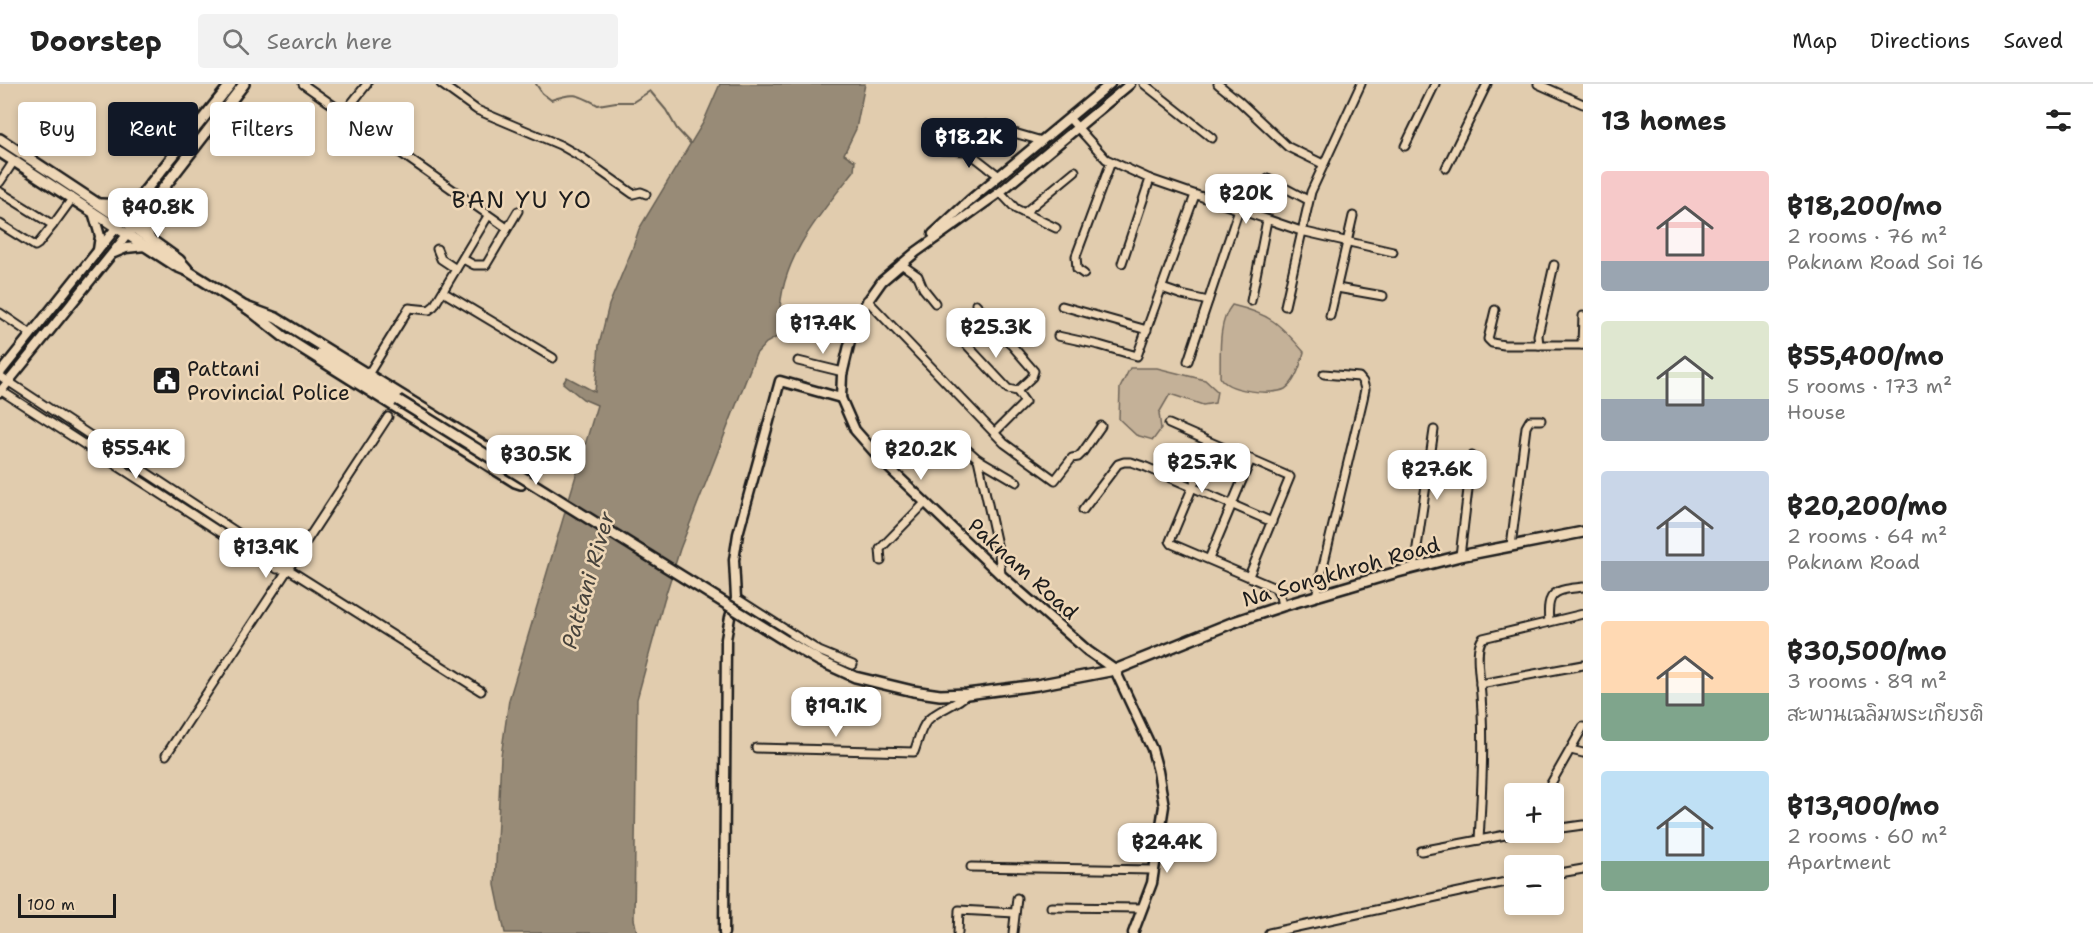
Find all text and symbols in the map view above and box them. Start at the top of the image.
search box [198,14,618,68]
text: Doorstep [30,22,162,60]
icon: search [219,25,252,58]
text: Search here [267,27,393,56]
text: Map [1792,27,1837,55]
text: Directions [1870,27,1970,55]
text: Saved [2003,27,2063,55]
chip: Buy [18,102,96,156]
chip: Rent [108,102,198,156]
chip: Filters [210,102,315,156]
chip: New [327,102,414,156]
text: 13 homes [1601,103,1727,138]
icon: filters [2042,104,2075,137]
pin: ฿18.2K [920,118,1018,169]
text: ฿18.2K [935,124,1003,150]
pin: ฿20K [1210,174,1282,225]
text: ฿20K [1219,180,1273,206]
district label: BAN YU YO [452,184,592,216]
pin: ฿40.8K [109,188,207,239]
text: ฿18,200/mo [1787,188,1943,223]
text: ฿40.8K [122,194,194,220]
icon: home [1649,195,1721,267]
text: 2 rooms · 76 m² [1787,223,1947,249]
text: Paknam Road Soi 16 [1787,249,1984,275]
pin: ฿17.4K [774,304,872,355]
pin: ฿25.3K [947,308,1045,359]
text: ฿17.4K [790,310,856,336]
text: ฿25.3K [960,314,1032,340]
text: ฿55,400/mo [1787,338,1944,373]
icon: home [1649,345,1721,417]
place label: Pattani Provincial Police [187,355,350,407]
public building icon: Pattani Provincial Police [150,365,182,397]
text: 5 rooms · 173 m² [1787,373,1952,399]
text: House [1787,399,1846,425]
pin: ฿55.4K [87,429,185,480]
pin: ฿20.2K [872,430,970,481]
text: ฿55.4K [102,435,170,461]
pin: ฿30.5K [487,435,585,486]
text: ฿20.2K [885,436,957,462]
text: ฿30.5K [500,441,572,467]
pin: ฿25.7K [1153,443,1251,494]
text: ฿25.7K [1167,449,1237,475]
pin: ฿27.6K [1388,450,1486,501]
text: ฿27.6K [1402,456,1472,482]
text: ฿20,200/mo [1787,488,1948,523]
icon: home [1649,495,1721,567]
water label: Pattani River [555,508,622,652]
street label: Paknam Road [962,512,1084,626]
text: 2 rooms · 64 m² [1787,523,1947,549]
pin: ฿13.9K [217,528,315,579]
street label: Na Songkhroh Road [1239,530,1443,614]
text: ฿13.9K [233,534,299,560]
text: Paknam Road [1787,549,1920,575]
text: ฿30,500/mo [1787,633,1947,668]
icon: home [1649,645,1721,717]
text: 3 rooms · 89 m² [1787,668,1947,694]
pin: ฿19.1K [787,687,885,738]
text: ฿19.1K [805,693,867,719]
text: สะพานเฉลิมพระเกียรติ [1787,701,1984,727]
map controls [1504,783,1564,915]
button: + [1504,783,1564,843]
text: ฿13,900/mo [1787,788,1940,823]
icon: home [1649,795,1721,867]
pin: ฿24.4K [1118,823,1216,874]
text: 2 rooms · 60 m² [1787,823,1947,849]
text: ฿24.4K [1132,829,1202,855]
text: Apartment [1787,849,1891,875]
button: − [1504,855,1564,915]
scale bar [18,891,116,918]
text: 100 m [27,894,75,915]

